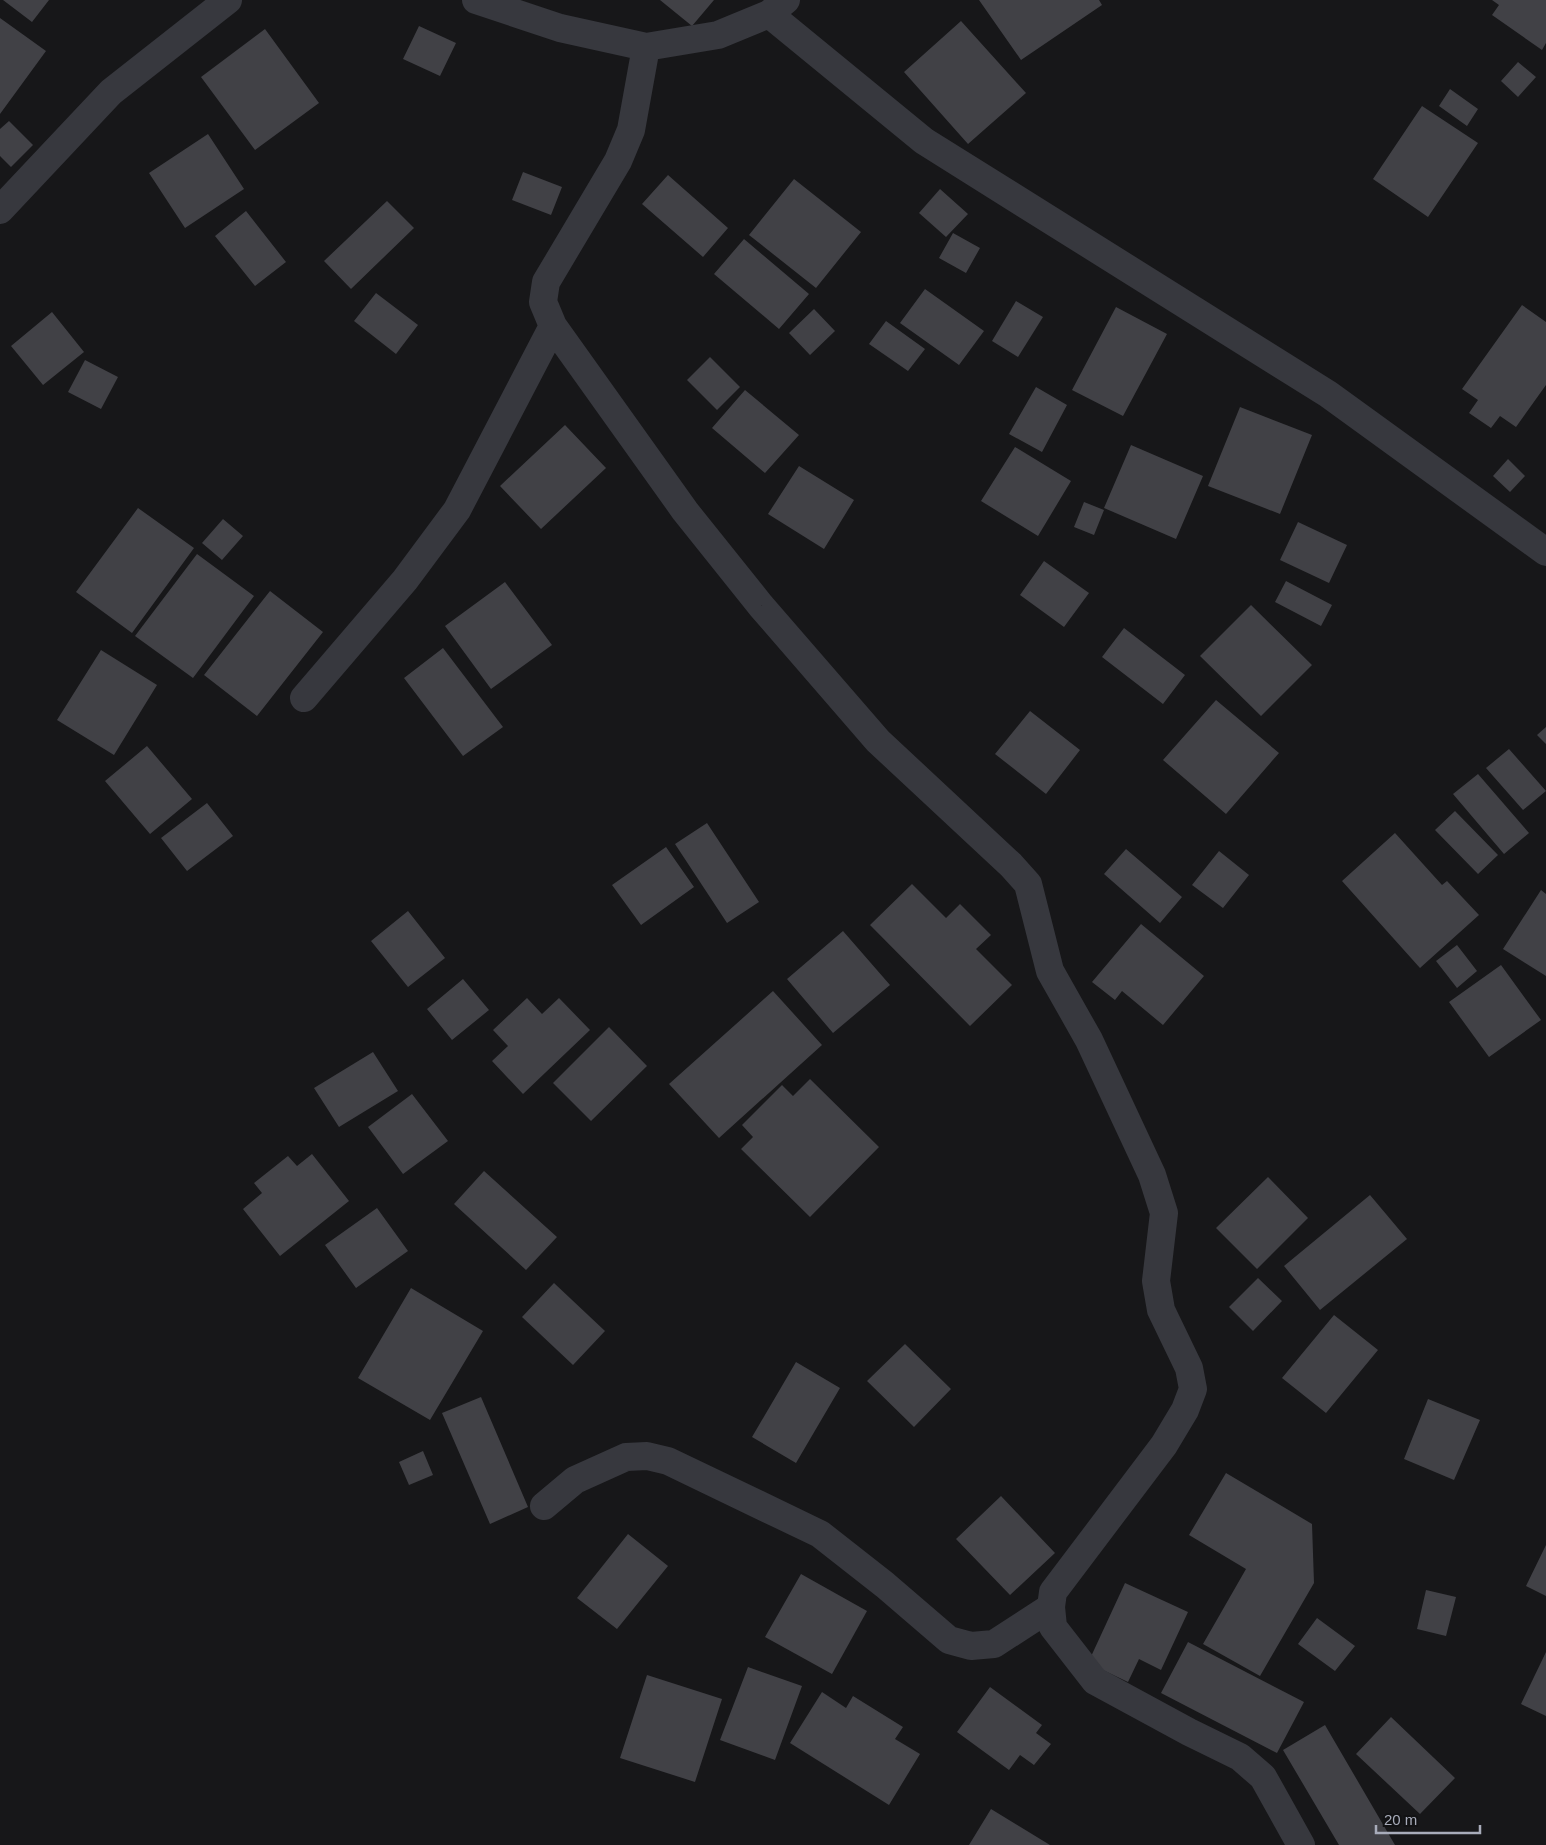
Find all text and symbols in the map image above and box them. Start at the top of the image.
scale bar [1376,1802,1480,1834]
text: 20 m [1384,1811,1417,1828]

